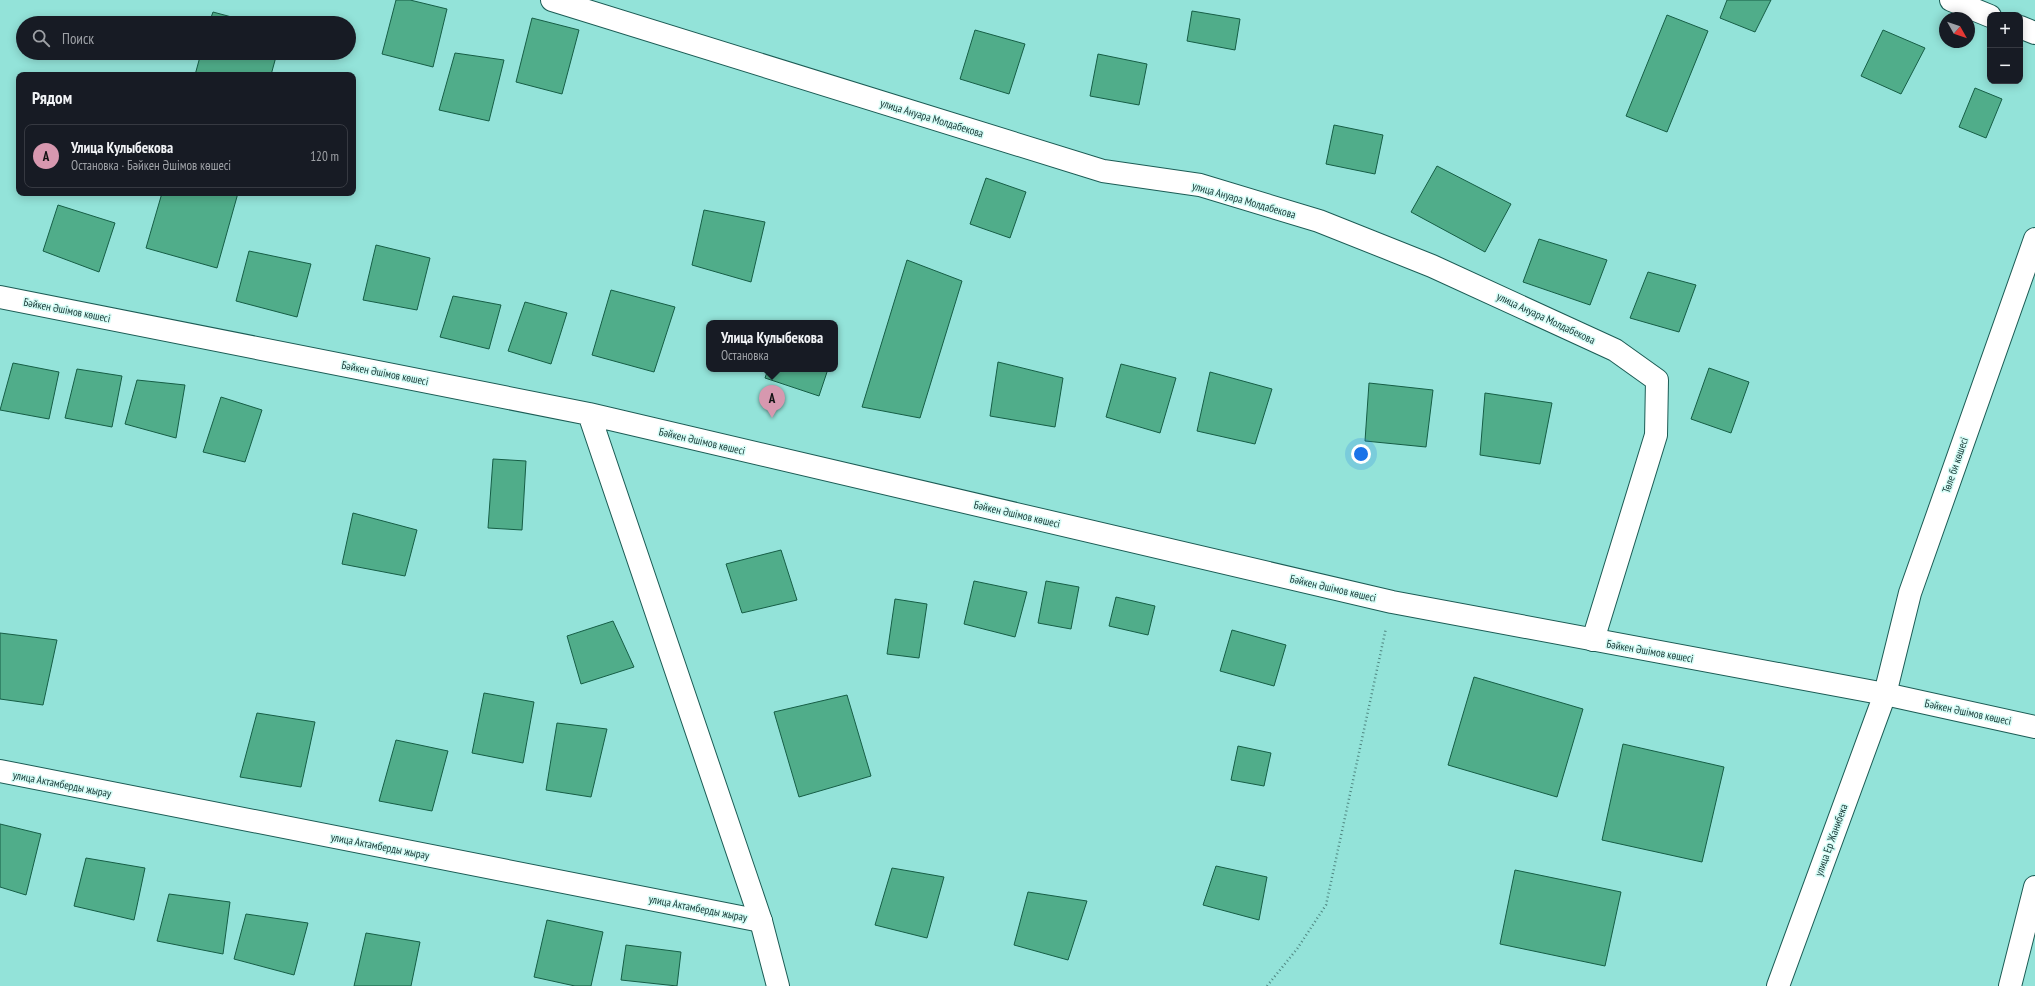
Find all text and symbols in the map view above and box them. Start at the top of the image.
north arrow [1939,12,1975,48]
map controls [1987,12,2023,84]
button: + [1987,12,2023,48]
search box [16,16,356,60]
icon: search [30,27,52,49]
text: Поиск [62,29,94,48]
button: − [1987,48,2023,84]
text: Рядом [32,87,72,109]
street label: улица Ануара Молдабекова [879,96,985,140]
text: Улица Кулыбекова [71,138,173,157]
text: A [43,148,49,165]
text: 120 m [310,148,339,165]
text: Остановка · Бәйкен Әшімов көшесі [71,157,231,174]
street label: улица Ануара Молдабекова [1191,179,1297,221]
street label: улица Ануара Молдабекова [1494,289,1598,347]
street label: Бәйкен Әшімов көшесі [22,295,112,325]
popup [706,320,838,372]
text: Улица Кулыбекова [721,328,823,347]
text: Остановка [721,347,769,364]
street label: Бәйкен Әшімов көшесі [340,358,430,388]
pin: A [759,385,785,418]
street label: Бәйкен Әшімов көшесі [658,424,746,458]
street label: Төле би көшесі [1939,435,1971,495]
your location [1351,444,1371,464]
street label: Бәйкен Әшімов көшесі [973,497,1061,531]
street label: Бәйкен Әшімов көшесі [1289,571,1377,605]
street label: Бәйкен Әшімов көшесі [1605,636,1695,666]
street label: Бәйкен Әшімов көшесі [1923,696,2013,728]
street label: улица Актамберды жырау [12,768,113,801]
street label: улица Ер Жанибека [1811,802,1851,878]
street label: улица Актамберды жырау [330,830,431,863]
street label: улица Актамберды жырау [648,892,749,925]

